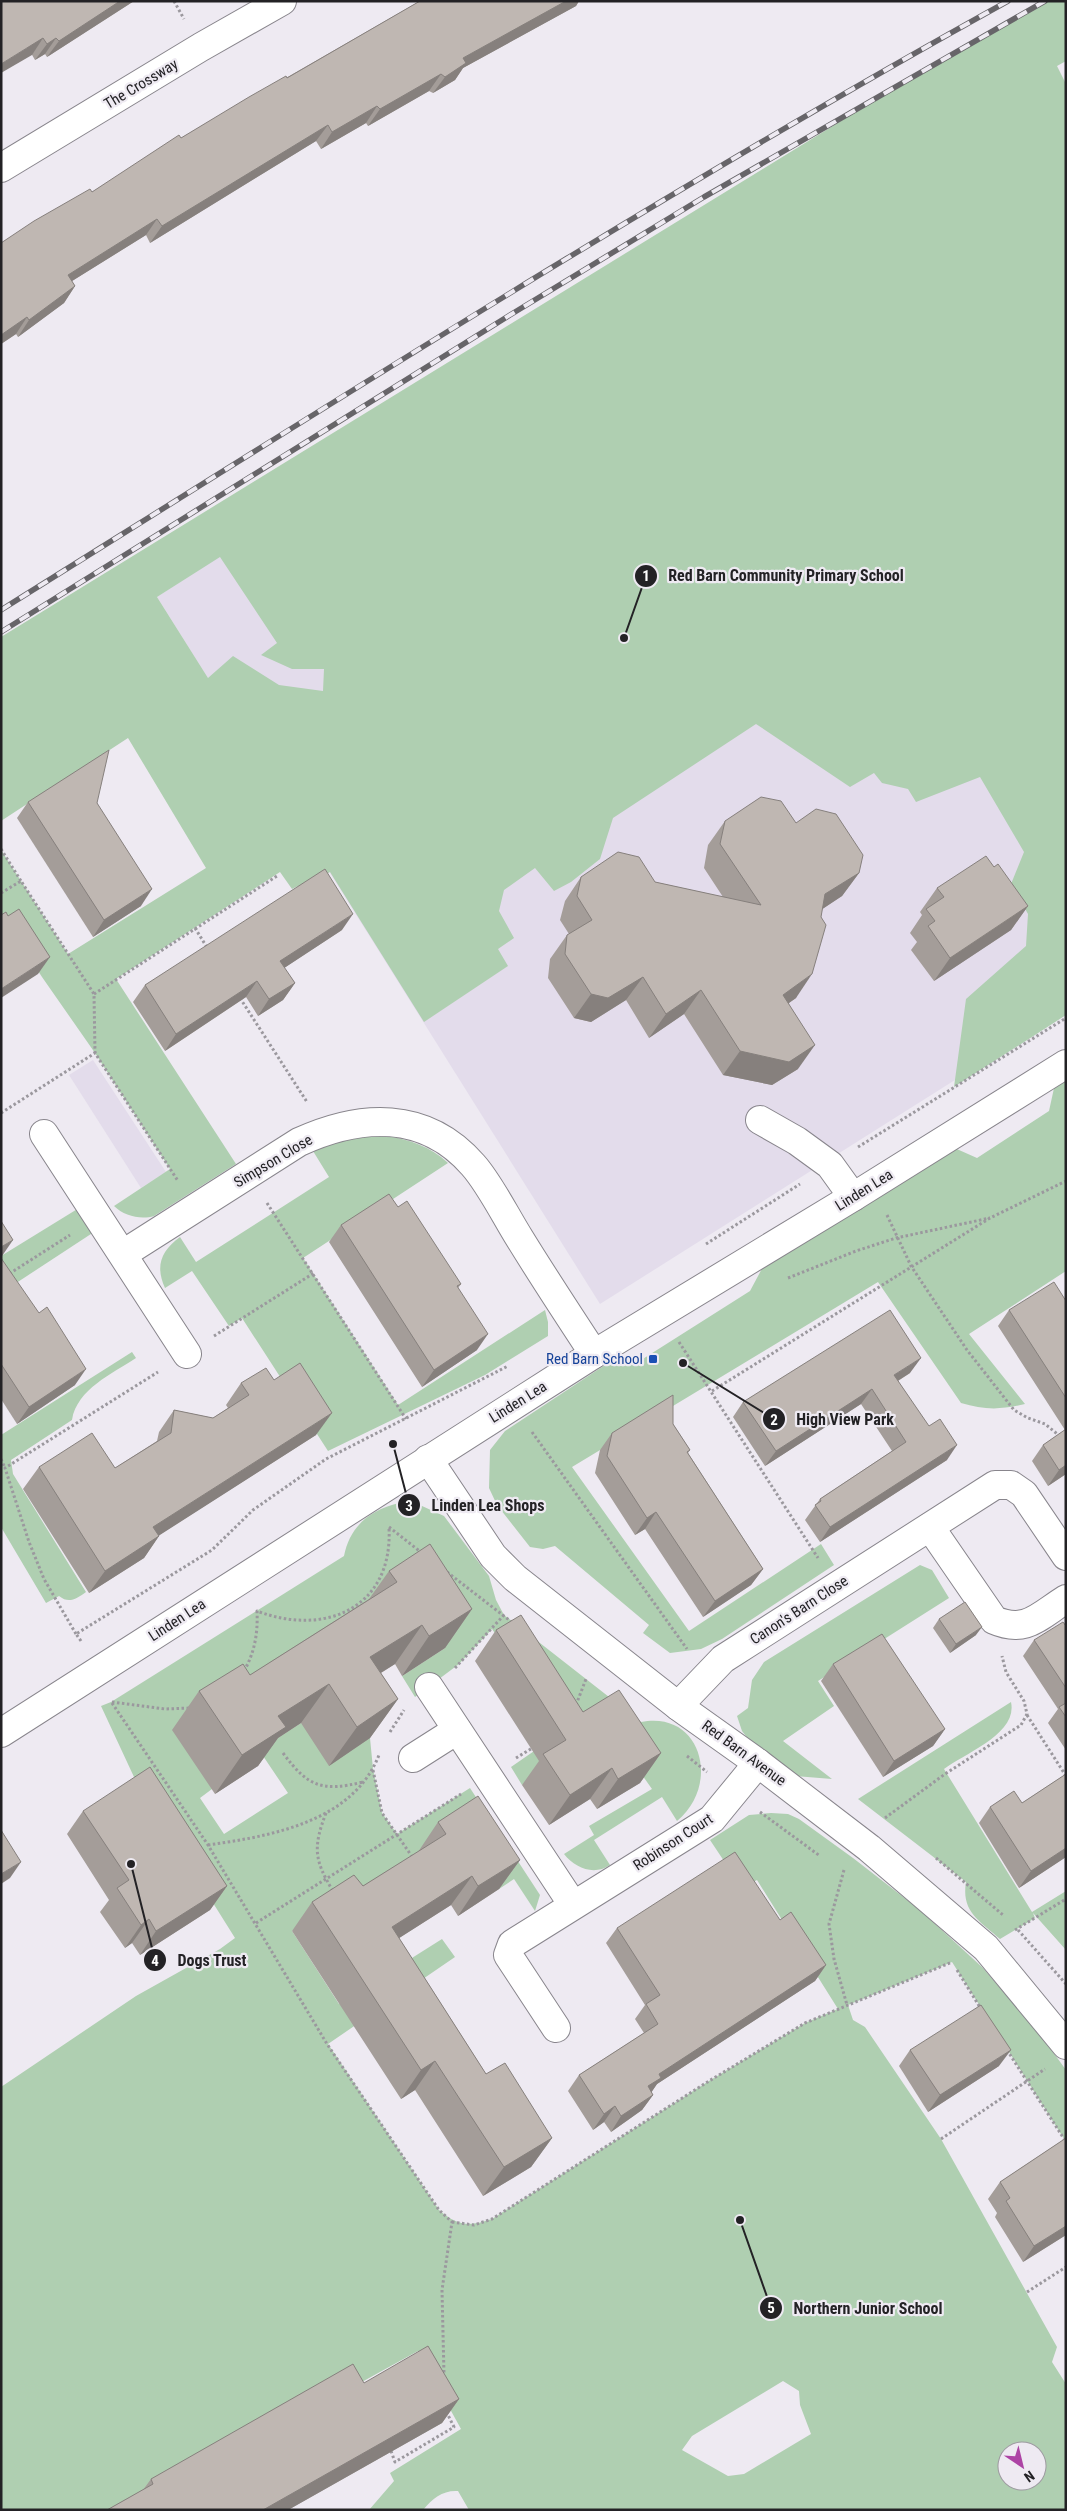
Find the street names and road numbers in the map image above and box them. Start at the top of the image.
street label: The Crossway [101,55,181,113]
street label: Simpson Close [231,1131,315,1191]
street label: Linden Lea [832,1165,896,1215]
street label: Linden Lea [486,1377,550,1427]
street label: Canon's Barn Close [747,1572,851,1648]
street label: Linden Lea [145,1595,209,1645]
street label: Red Barn Avenue [698,1716,790,1790]
street label: Robinson Court [630,1810,716,1874]

